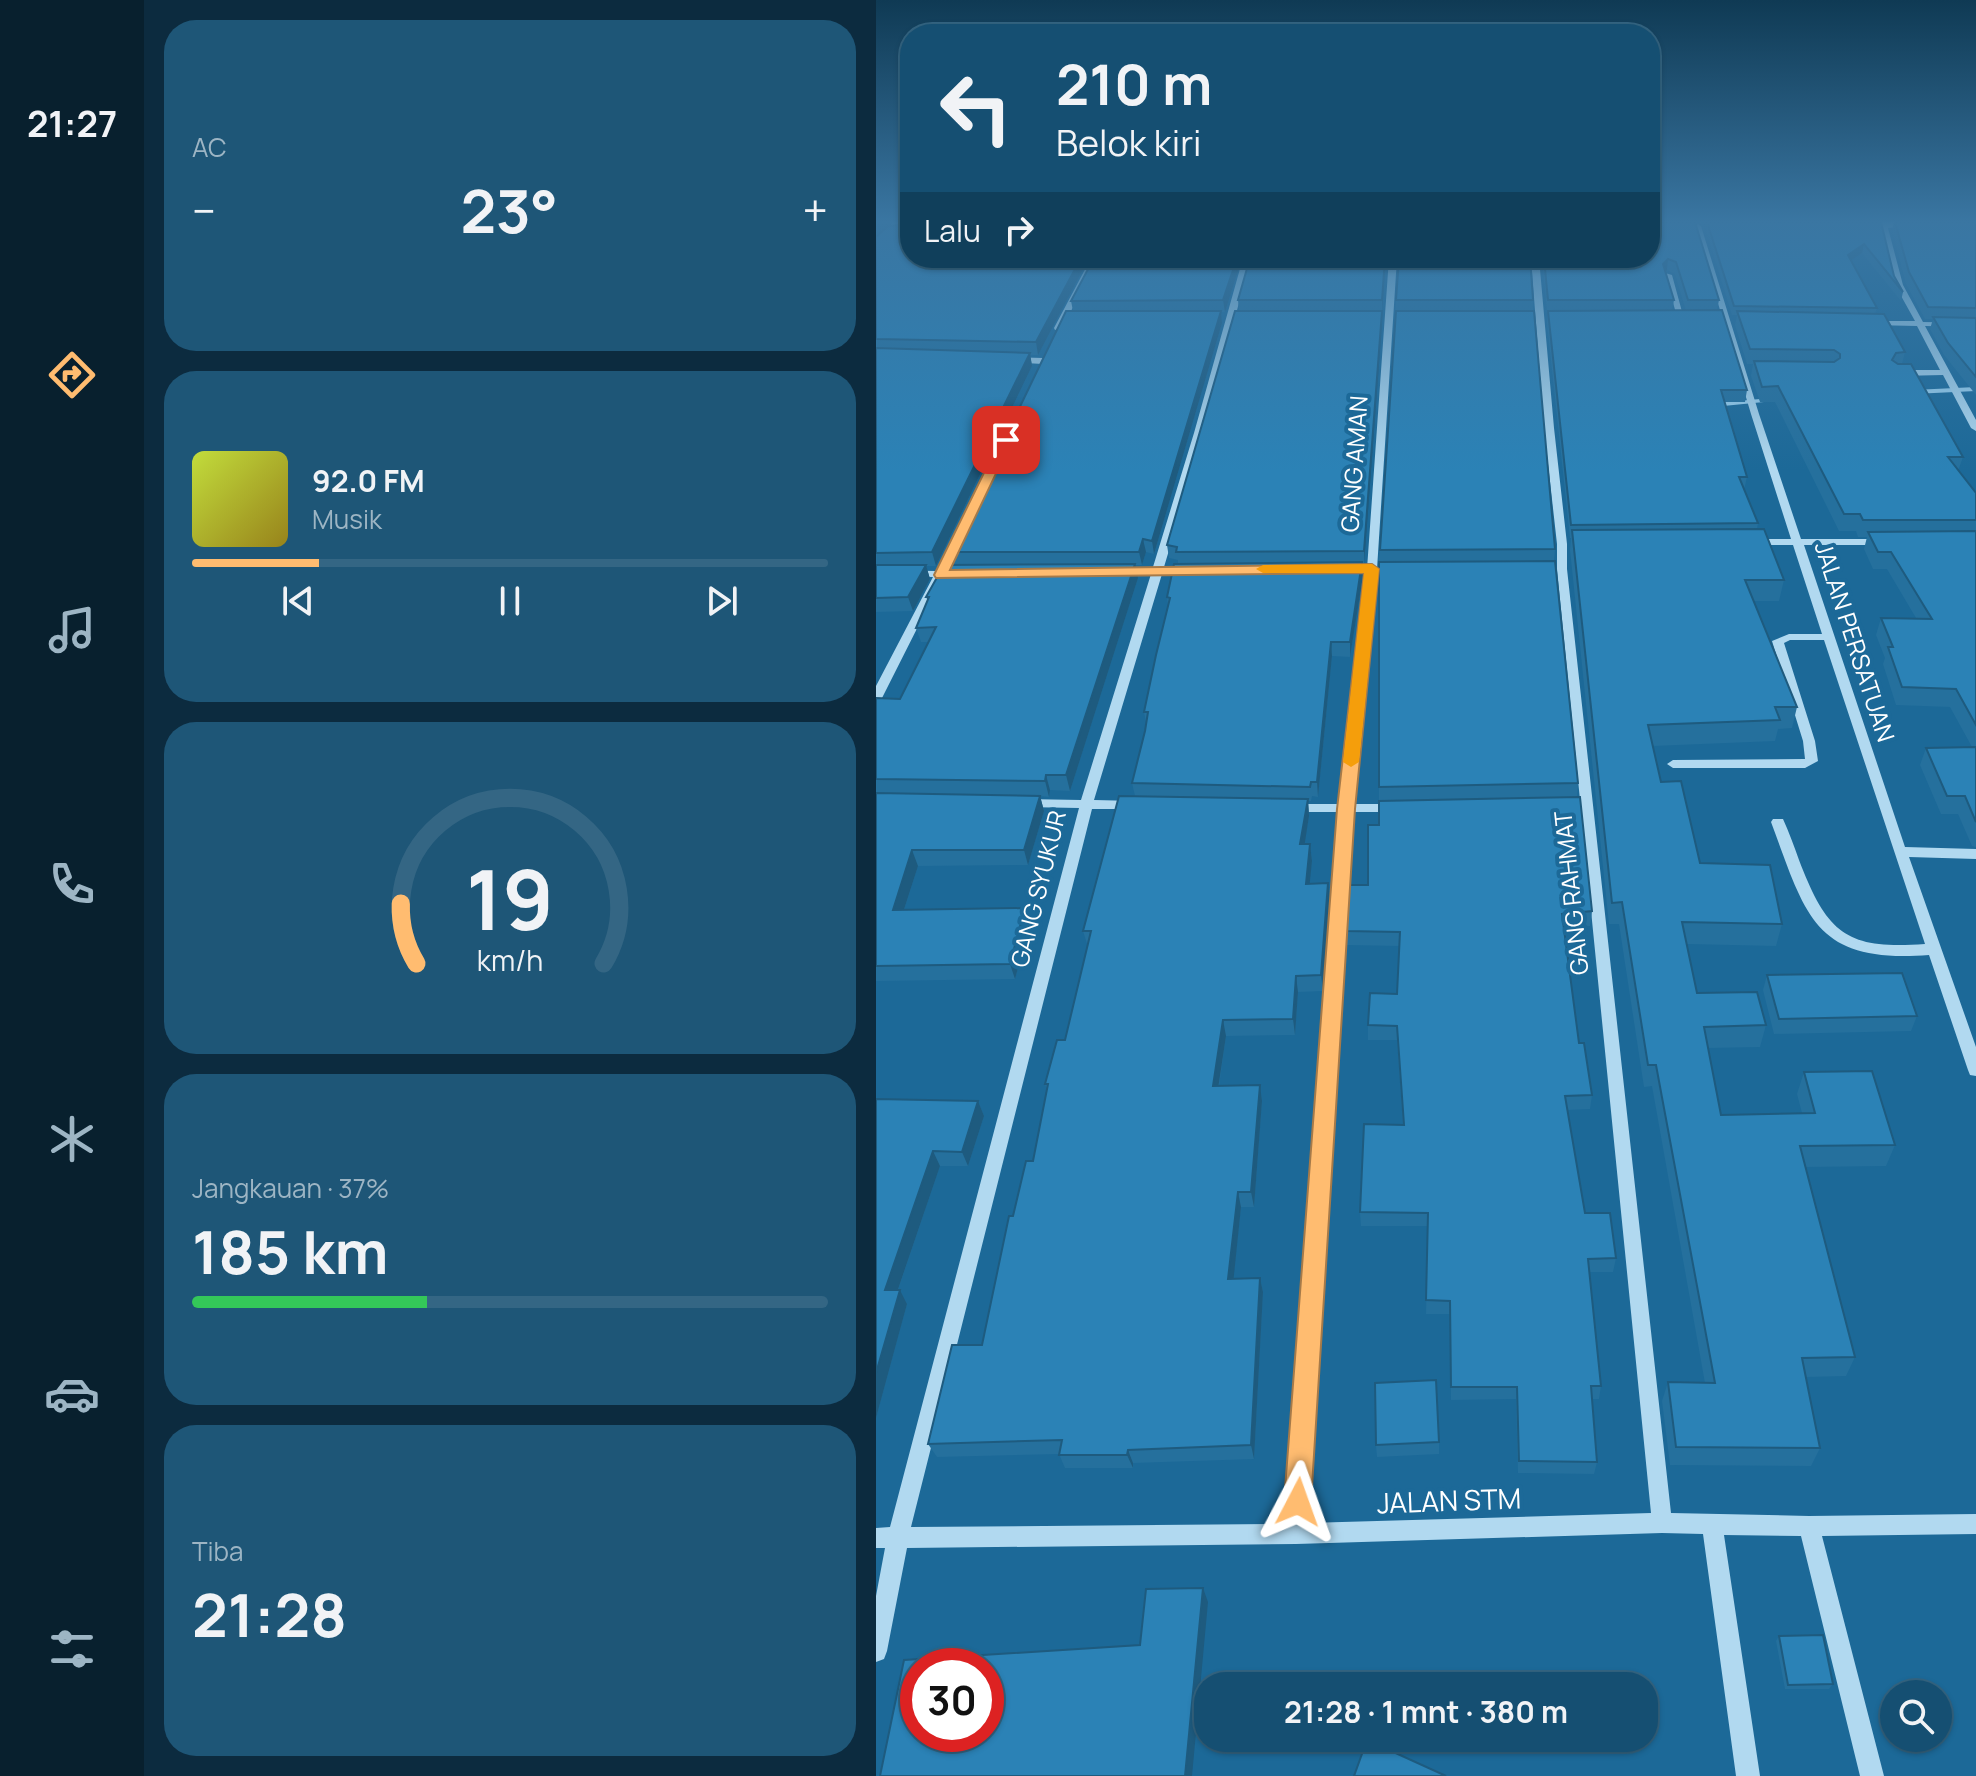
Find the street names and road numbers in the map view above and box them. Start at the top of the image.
street label: GANG AMAN [1332,395,1375,533]
street label: JALAN PERSATUAN [1808,537,1903,746]
street label: GANG SYUKUR [1002,807,1073,970]
street label: GANG RAHMAT [1545,809,1596,977]
street label: JALAN STM [1376,1478,1522,1522]

